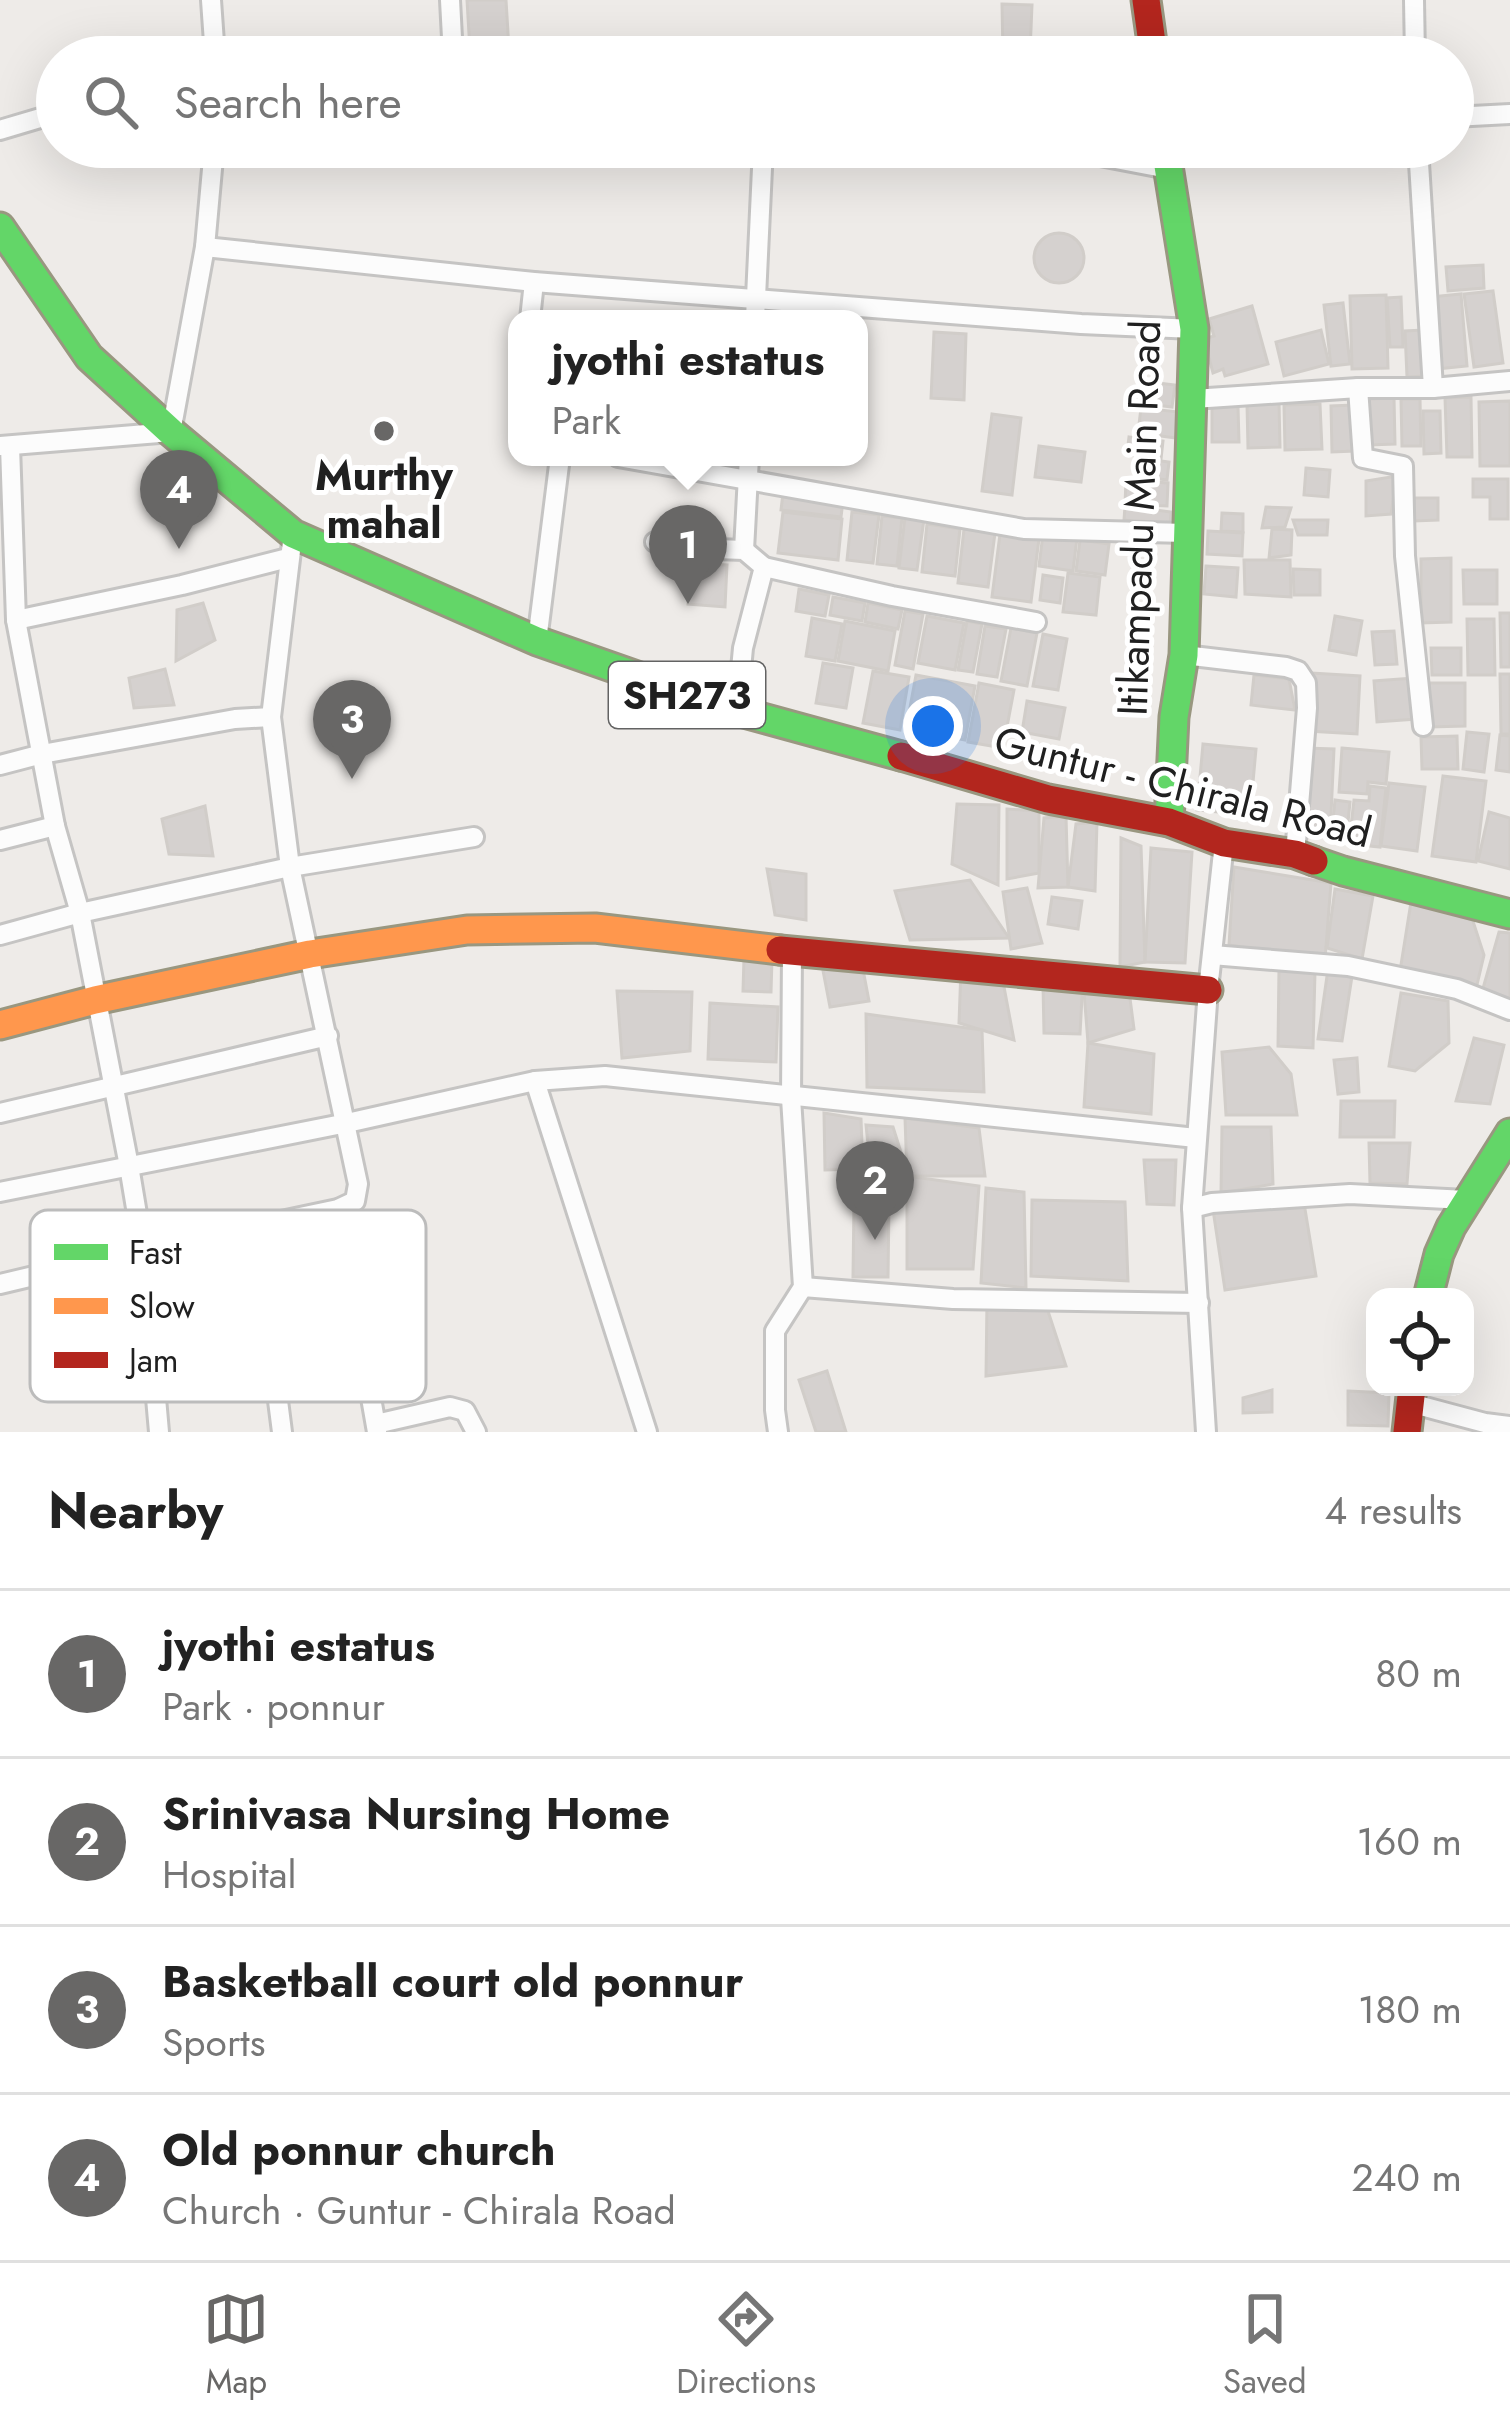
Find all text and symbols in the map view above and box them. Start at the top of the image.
search box [36,36,1474,168]
icon: search [78,69,144,135]
text: Search here [174,70,402,135]
popup [508,310,868,466]
street label: Itikampadu Main Road [1102,319,1176,717]
text: jyothi estatus [552,327,824,392]
text: Park [552,392,621,449]
marker: Murthy mahal [371,418,397,444]
place label: Murthy mahal [315,445,454,554]
pin: 4 [140,450,218,549]
pin: 1 [649,505,727,604]
road number: SH273 [609,662,765,728]
pin: 3 [313,680,391,779]
your location [903,696,963,756]
street label: Guntur - Chirala Road [988,711,1378,863]
pin: 2 [836,1141,914,1240]
legend [30,1210,426,1402]
text: Fast [129,1229,182,1276]
text: Slow [129,1283,195,1330]
map controls [1366,1288,1474,1396]
button: locate [1366,1288,1474,1396]
text: Jam [125,1337,179,1384]
text: Nearby [48,1473,223,1547]
text: 4 results [1324,1482,1462,1539]
text: jyothi estatus [162,1613,435,1678]
text: 1 [77,1645,97,1702]
text: 80 m [1375,1645,1462,1702]
text: Park · ponnur [162,1678,385,1735]
text: Srinivasa Nursing Home [162,1781,670,1846]
text: 2 [74,1813,100,1870]
text: 160 m [1356,1813,1462,1870]
text: Hospital [162,1846,296,1903]
text: Basketball court old ponnur [162,1949,743,2014]
text: 3 [75,1981,99,2038]
text: 180 m [1358,1981,1462,2038]
text: Sports [162,2014,265,2071]
text: Old ponnur church [162,2117,556,2182]
text: 4 [73,2149,101,2206]
text: 240 m [1352,2149,1462,2206]
text: Church · Guntur - Chirala Road [162,2182,676,2239]
tab: Map [203,2286,269,2405]
tab: Directions [676,2286,816,2405]
tab: Saved [1223,2286,1307,2405]

